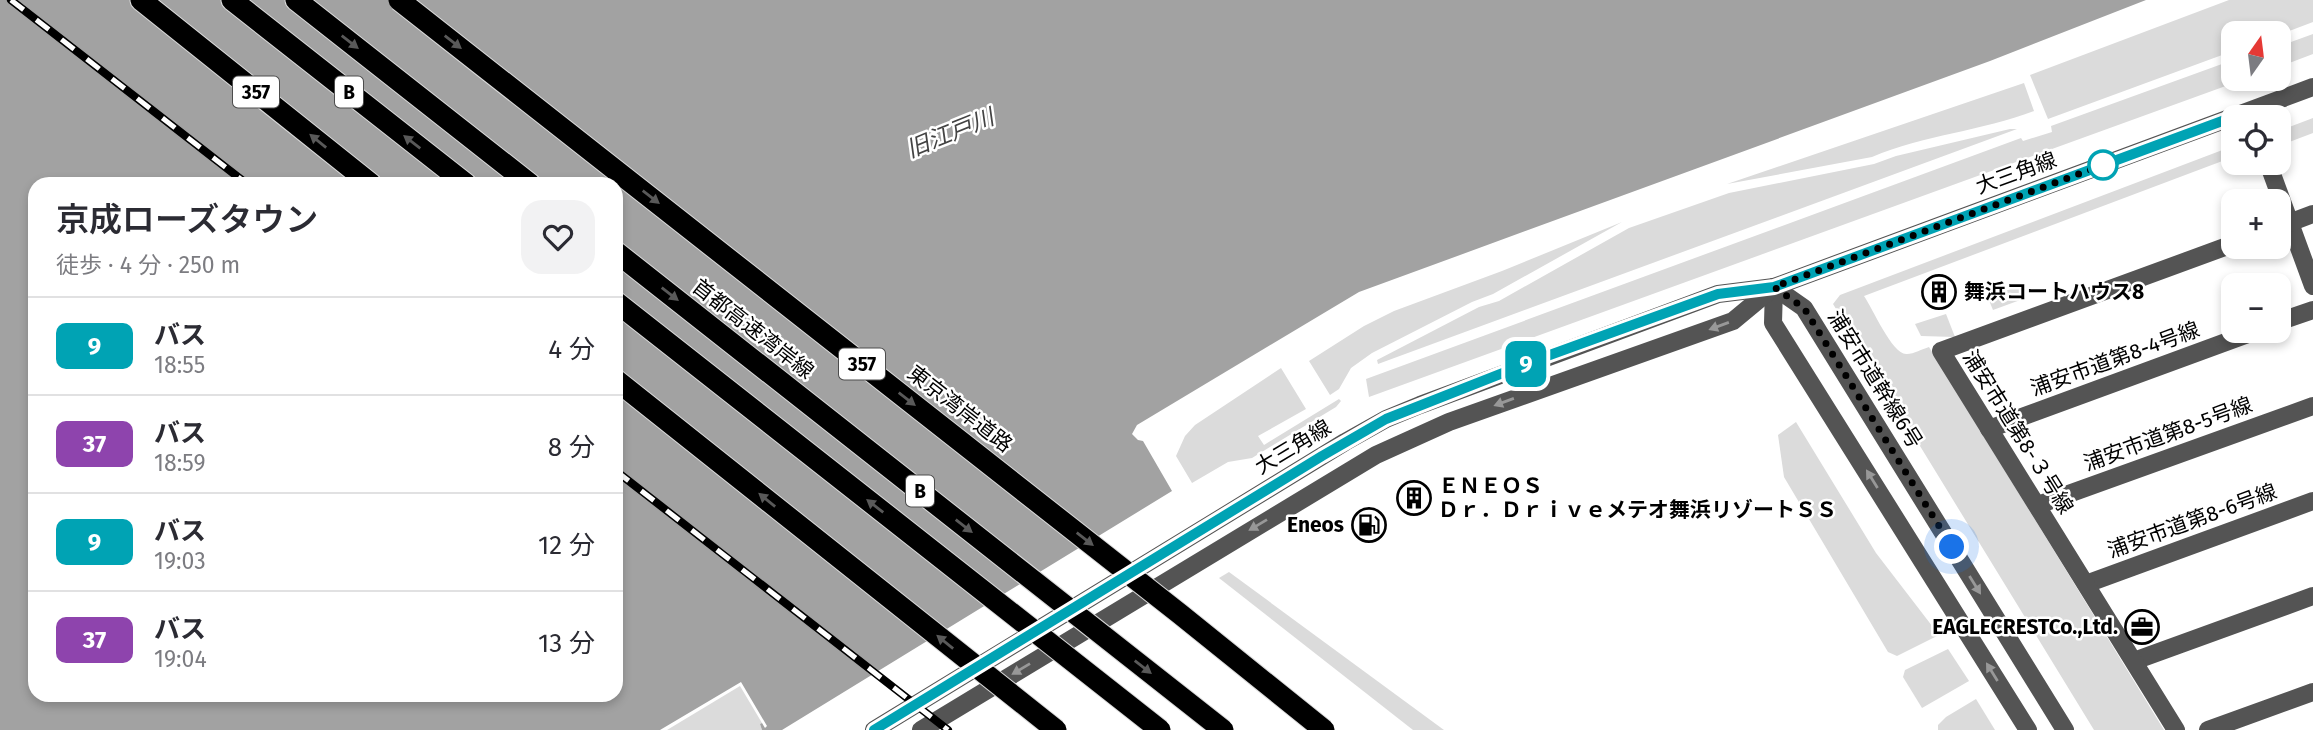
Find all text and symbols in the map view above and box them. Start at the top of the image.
north arrow [2221,21,2291,91]
map controls [2221,21,2291,343]
one-way arrow [443,34,461,49]
one-way arrow [341,35,359,49]
road number: 357 [233,76,279,108]
road number: B [335,76,363,108]
water label: 旧江戸川 [902,102,1001,163]
button: locate [2221,105,2291,175]
one-way arrow [309,134,326,149]
one-way arrow [403,135,421,149]
street label: 大三角線 [1972,146,2060,200]
unlabelled marker [2088,150,2118,180]
button: + [2221,189,2291,259]
one-way arrow [642,190,660,204]
text: 京成ローズタウン [56,200,318,240]
button: heart [521,200,595,274]
text: 徒歩 · 4 分 · 250 m [56,251,240,279]
building icon: 舞浜コートハウス8 [1920,273,1958,311]
button: − [2221,273,2291,343]
street label: 首都高速湾岸線 [687,274,819,384]
place label: 舞浜コートハウス8 [1964,279,2144,305]
one-way arrow [661,286,678,301]
street label: 浦安市道幹線6号 [1822,305,1928,453]
street label: 浦安市道第8-4号線 [2027,316,2203,402]
text: バス [154,320,206,351]
one-way arrow [1708,321,1729,332]
text: 9 [88,332,101,360]
text: 4 分 [548,334,595,365]
line badge: 9 [1503,341,1549,387]
street label: 浦安市道第8-３号線 [1957,345,2079,519]
road number: 357 [839,348,885,380]
text: 9 [1519,350,1533,378]
text: 18:55 [154,351,205,379]
street label: 東京湾岸道路 [902,360,1018,458]
one-way arrow [897,391,915,406]
street label: 浦安市道第8-5号線 [2080,391,2256,477]
one-way arrow [1494,397,1515,408]
street label: 大三角線 [1250,414,1336,480]
text: バス [154,418,206,449]
text: 37 [83,430,106,458]
text: 8 分 [548,432,595,463]
text: 18:59 [154,449,206,477]
one-way arrow [1865,469,1878,489]
place label: ＥＮＥＯＳ Ｄｒ．Ｄｒｉｖｅメテオ舞浜リゾートＳＳ [1438,473,1837,523]
road number: B [906,476,934,506]
street label: 浦安市道第8-6号線 [2104,478,2280,564]
building icon: ＥＮＥＯＳ Ｄｒ．Ｄｒｉｖｅメテオ舞浜リゾートＳＳ [1395,479,1433,517]
one-way arrow [759,493,777,508]
one-way arrow [867,499,884,514]
fuel station icon: Eneos [1350,506,1388,544]
place label: Eneos [1287,512,1344,538]
text: バス [154,516,206,547]
one-way arrow [954,518,972,533]
one-way arrow [1248,519,1267,531]
text: 9 [88,528,101,556]
your location [1934,529,1969,564]
text: 12 分 [538,530,595,561]
one-way arrow [1076,532,1094,547]
text: 19:03 [154,547,206,575]
one-way arrow [1969,575,1982,595]
office icon: EAGLECRESTCo.,Ltd. [2123,608,2161,646]
text: バス [154,614,206,645]
place label: EAGLECRESTCo.,Ltd. [1932,614,2118,640]
text: 37 [83,626,106,654]
text: 13 分 [538,628,595,659]
one-way arrow [936,635,954,650]
text: 19:04 [154,645,207,673]
one-way arrow [1133,659,1151,674]
one-way arrow [1012,662,1031,675]
one-way arrow [1986,662,1999,681]

